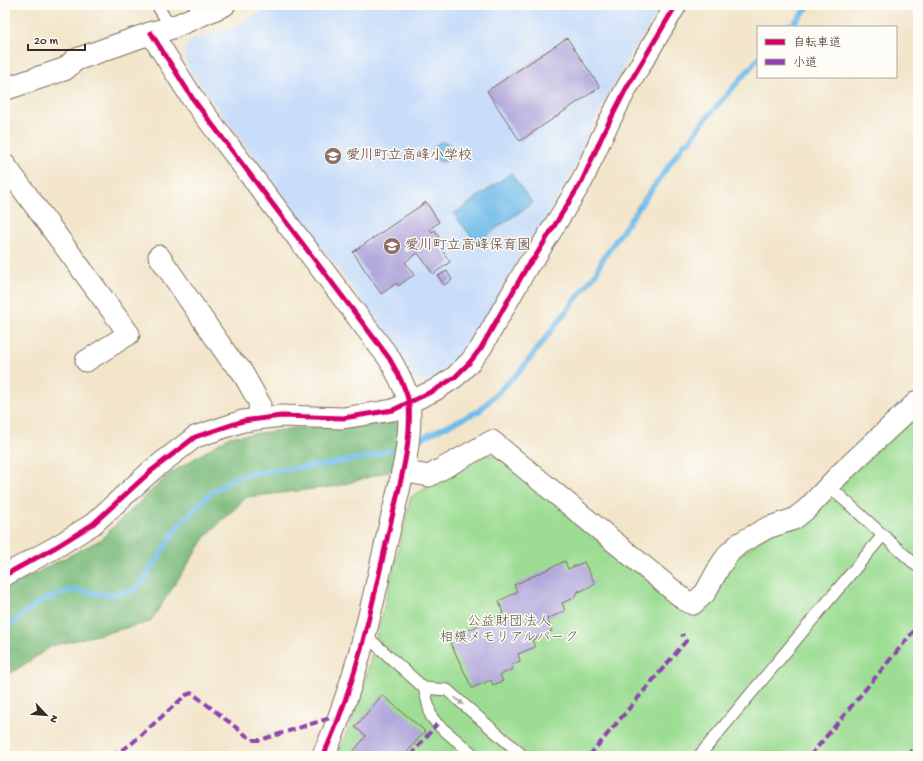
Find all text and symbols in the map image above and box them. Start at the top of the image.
scale bar [28,26,85,52]
legend [757,26,897,78]
text: 20 m [34,35,59,49]
text: 自転車道 [793,36,841,51]
text: 小道 [793,56,817,71]
school or university icon: 愛川町立高峰小学校 [323,146,343,166]
place label: 愛川町立高峰小学校 [346,148,472,165]
school or university icon: 愛川町立高峰保育園 [382,236,402,256]
place label: 愛川町立高峰保育園 [405,237,531,255]
park label: 公益財団法人 相模メモリアルパーク [439,614,579,647]
north arrow [26,695,66,735]
one-way arrow [454,696,465,705]
text: N [46,713,60,724]

